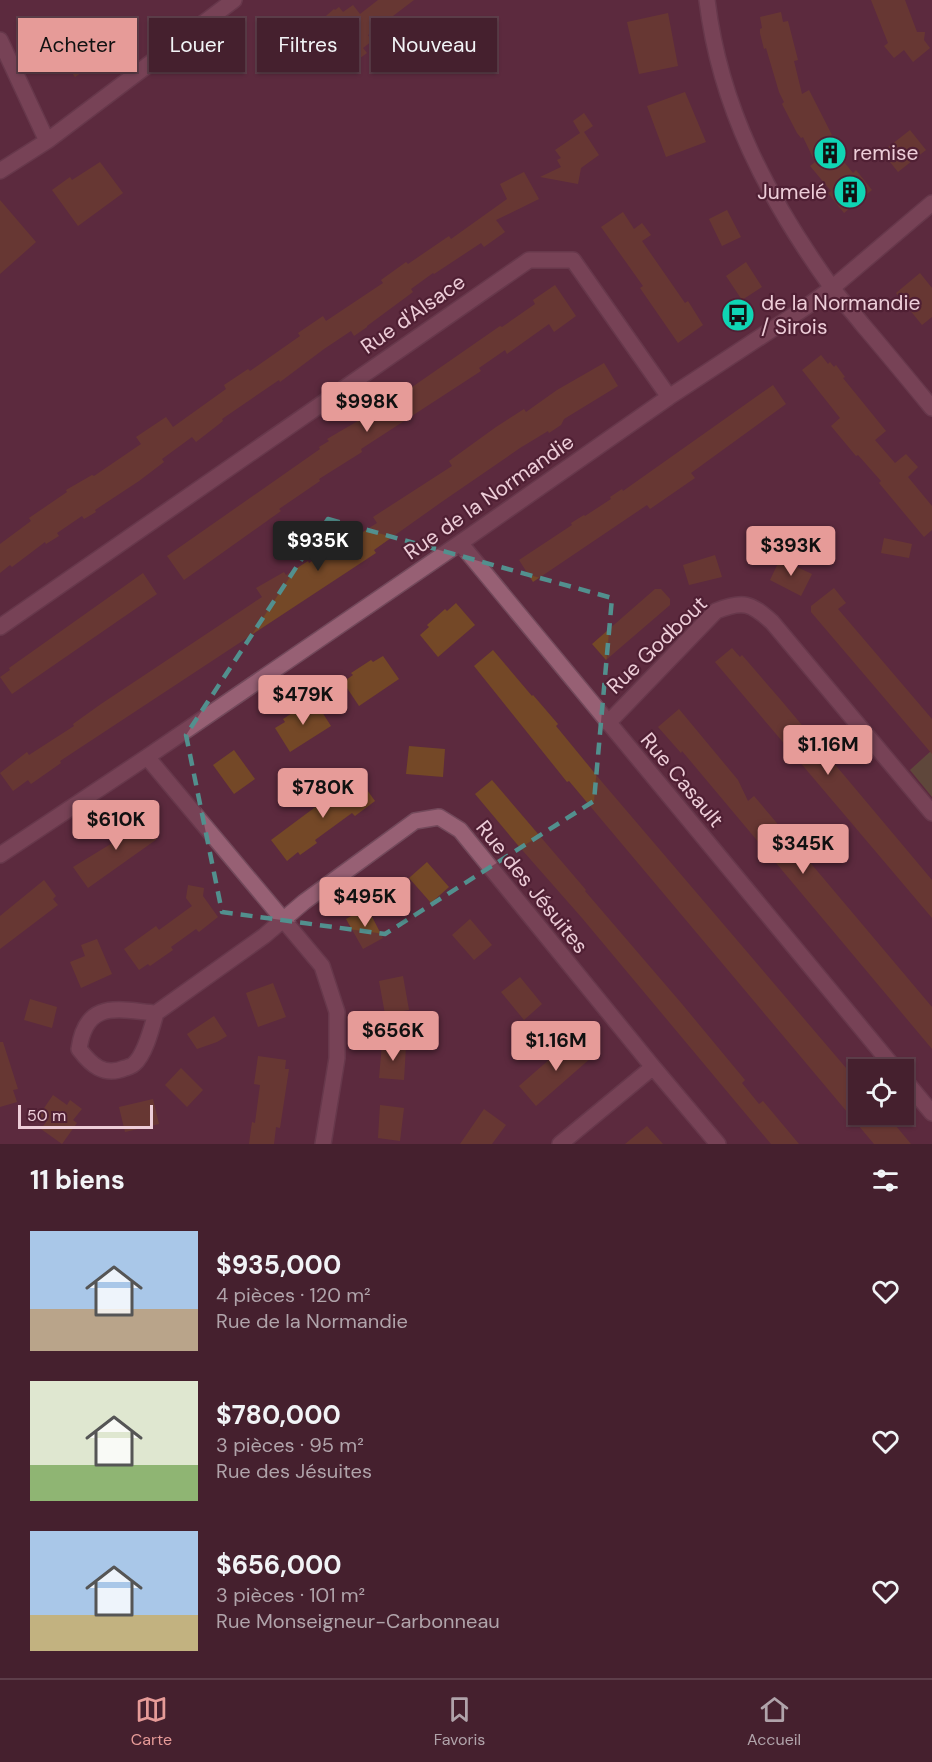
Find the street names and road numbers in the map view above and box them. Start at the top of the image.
street label: Rue d'Alsace [355,268,471,360]
street label: Rue de la Normandie [398,428,580,566]
street label: Rue Godbout [601,590,713,700]
street label: Rue Casault [634,727,730,833]
street label: Rue des Jésuites [470,815,594,959]

